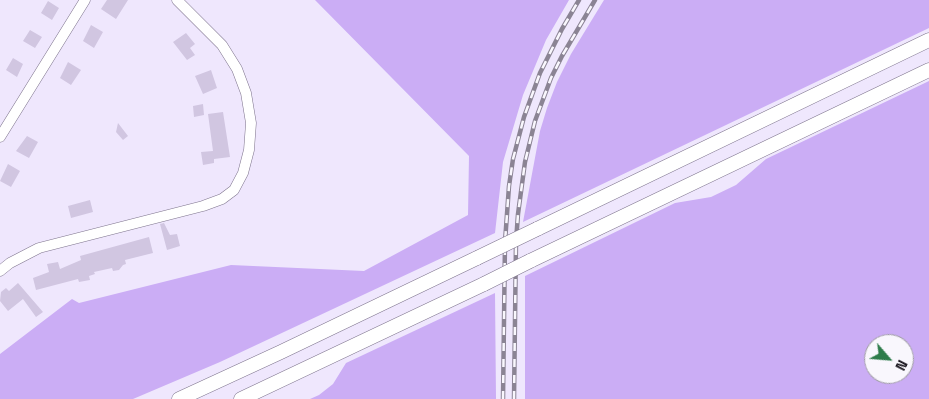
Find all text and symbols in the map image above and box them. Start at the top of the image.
north arrow [864,334,914,384]
text: N [891,357,912,374]

